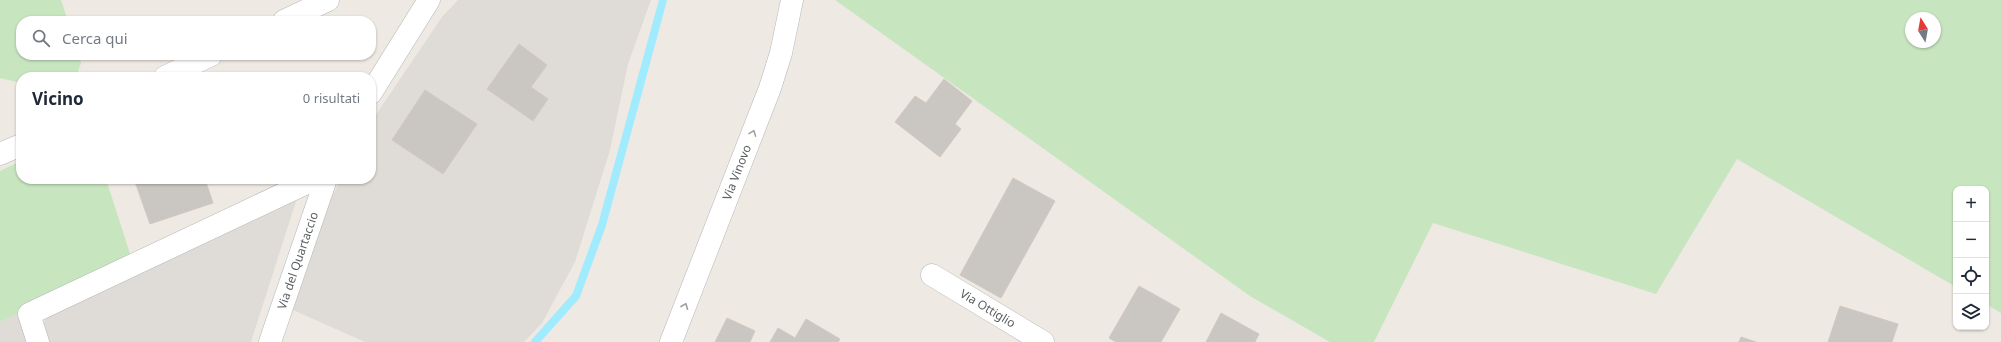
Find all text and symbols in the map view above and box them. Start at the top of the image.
north arrow [1905,12,1941,48]
search box [16,16,376,60]
icon: search [30,27,52,49]
text: Cerca qui [62,28,128,48]
text: Vicino [32,87,84,110]
text: 0 risultati [303,89,360,107]
one-way arrow [748,129,756,136]
street label: Via Vinovo [718,142,755,202]
map controls [1953,186,1989,330]
button: + [1953,186,1989,222]
street label: Via del Quartaccio [273,209,322,312]
button: − [1953,222,1989,258]
button: locate [1953,258,1989,294]
street label: Via Ottiglio [957,285,1019,332]
button: layers [1953,294,1989,330]
one-way arrow [681,302,689,309]

